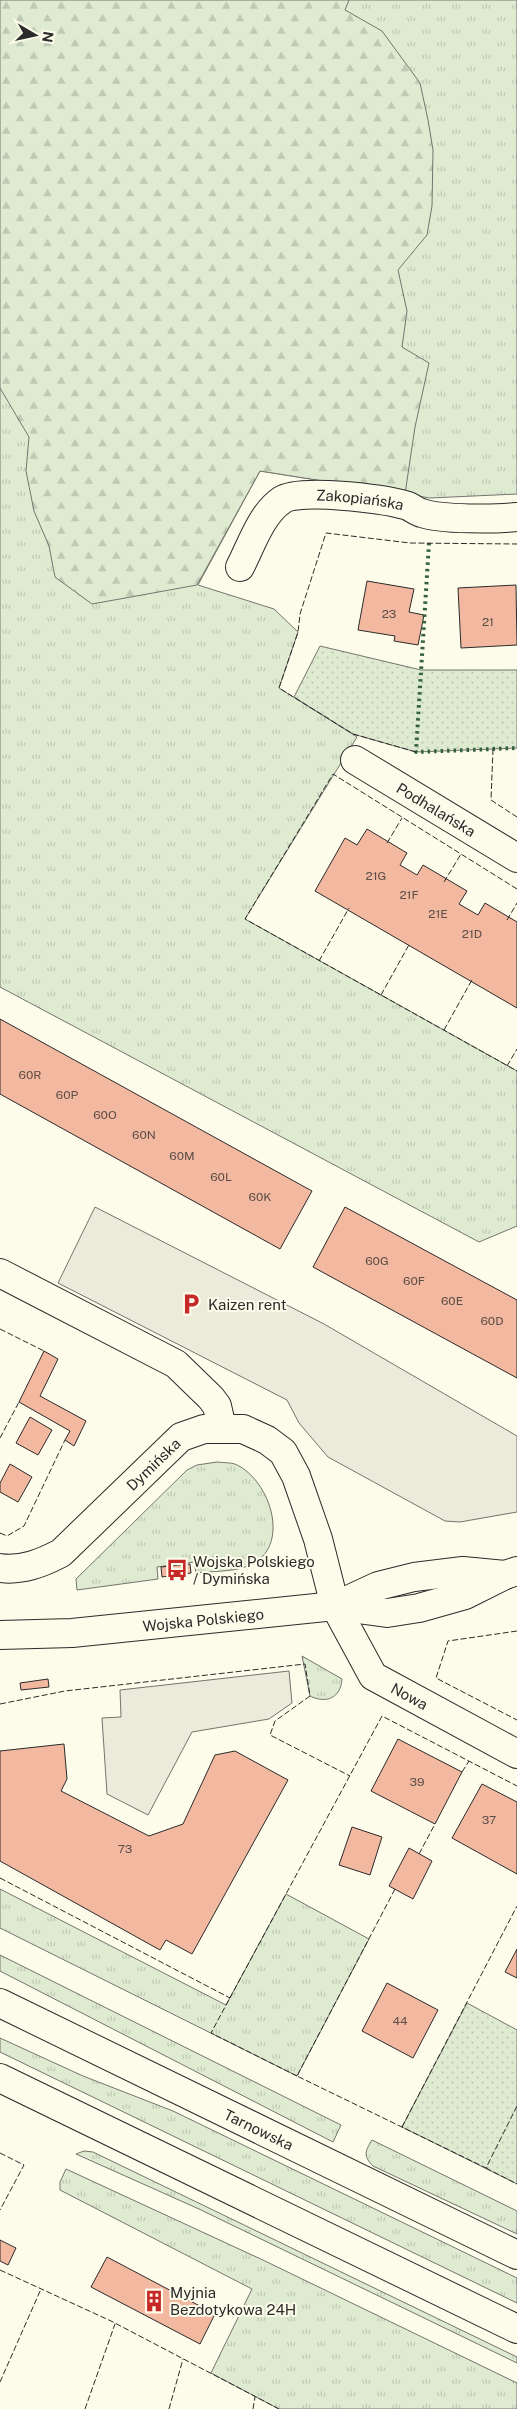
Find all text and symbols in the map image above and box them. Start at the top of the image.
north arrow [10,10,60,60]
text: N [39,30,57,44]
street label: Zakopiańska [316,486,405,513]
house number: 23 [382,607,396,621]
house number: 21 [482,615,494,629]
street label: Podhalańska [394,779,479,840]
house number: 21G [366,869,386,883]
house number: 21F [399,888,419,902]
house number: 21E [428,907,448,921]
house number: 21D [462,927,482,941]
house number: 60R [19,1068,41,1082]
house number: 60P [56,1088,79,1102]
house number: 60O [93,1108,117,1122]
house number: 60N [132,1128,156,1142]
house number: 60M [169,1149,195,1163]
house number: 60L [210,1170,232,1184]
house number: 60K [249,1190,271,1204]
house number: 60G [365,1254,389,1268]
house number: 60F [403,1274,425,1288]
parking icon: Kaizen rent [178,1291,204,1317]
house number: 60E [441,1294,463,1308]
place label: Kaizen rent [208,1296,287,1313]
house number: 60D [480,1314,504,1328]
street label: Dymińska [123,1434,183,1494]
place label: Wojska Polskiego / Dymińska [193,1553,315,1587]
bus stop icon: Wojska Polskiego / Dymińska [164,1557,190,1583]
street label: Wojska Polskiego [142,1605,265,1634]
street label: Nowa [388,1679,431,1713]
house number: 39 [410,1775,424,1789]
house number: 37 [482,1813,496,1827]
house number: 73 [118,1842,132,1856]
house number: 44 [392,2014,408,2028]
street label: Tarnowska [221,2105,296,2153]
place label: Myjnia Bezdotykowa 24H [170,2284,296,2318]
building icon: Myjnia Bezdotykowa 24H [141,2288,167,2314]

